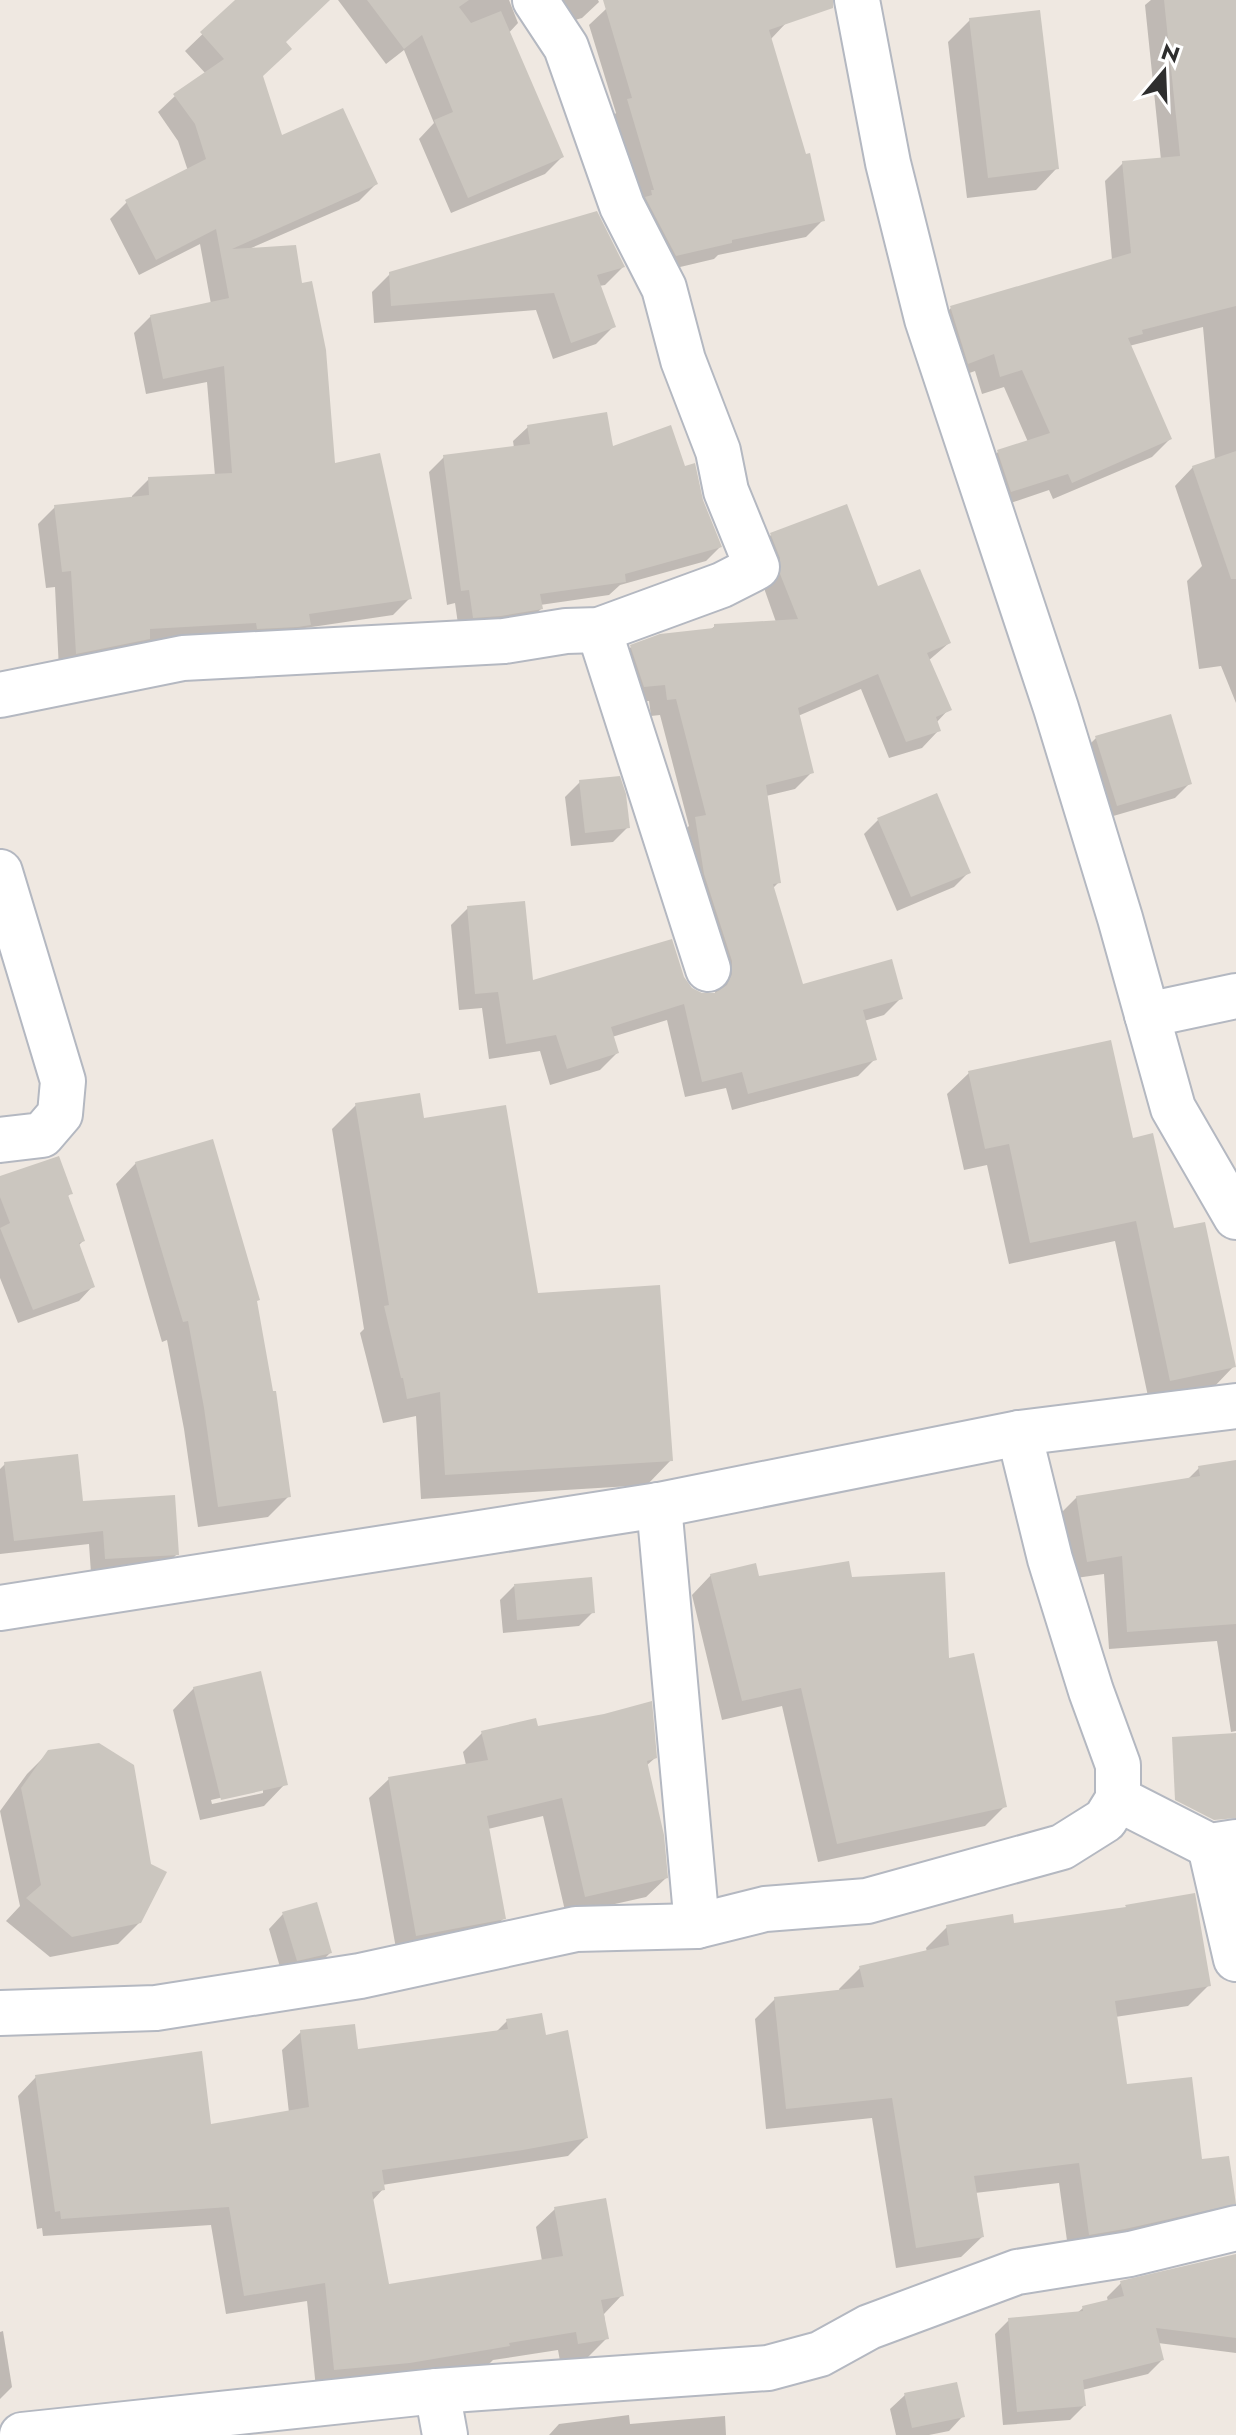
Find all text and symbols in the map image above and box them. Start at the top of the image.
north arrow [1124,32,1204,112]
text: N [1157,35,1184,71]

